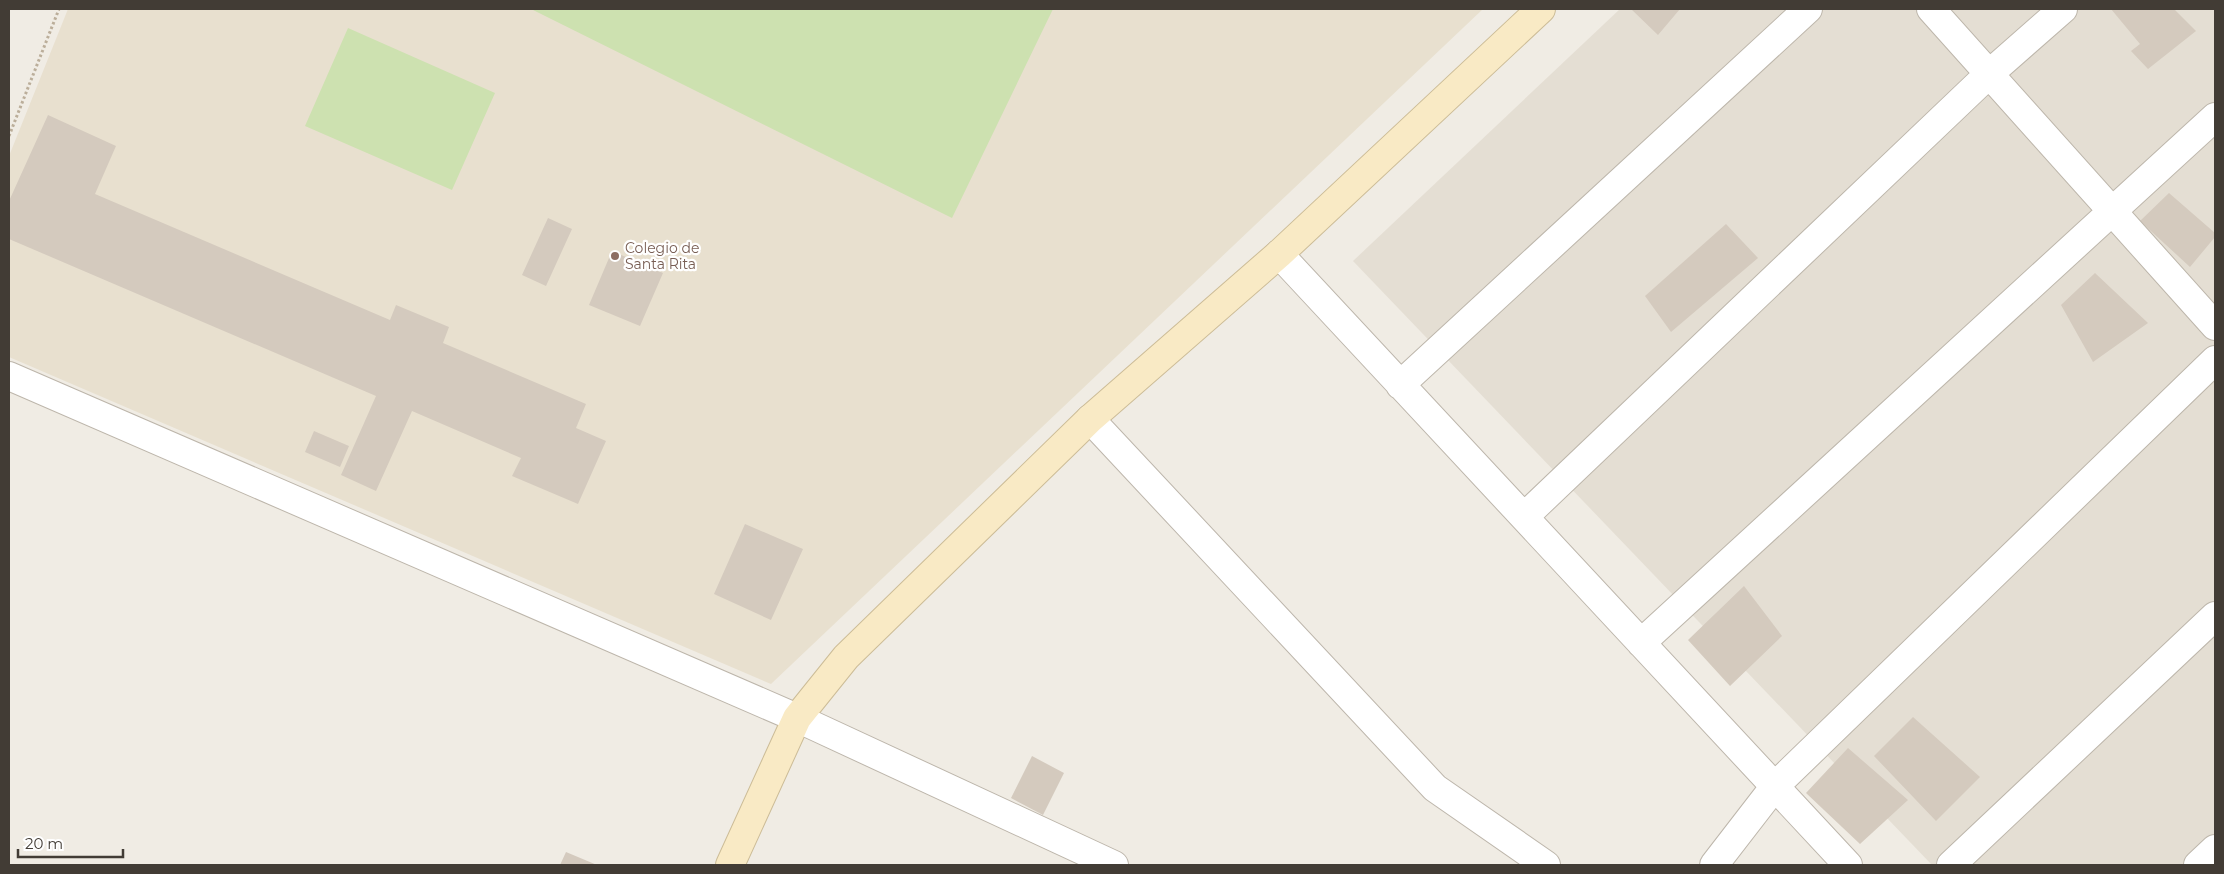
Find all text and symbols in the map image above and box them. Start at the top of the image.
place label: Colegio de Santa Rita [625,239,699,273]
marker: Colegio de Santa Rita [609,250,621,262]
scale bar [18,826,122,858]
text: 20 m [25,834,63,853]

